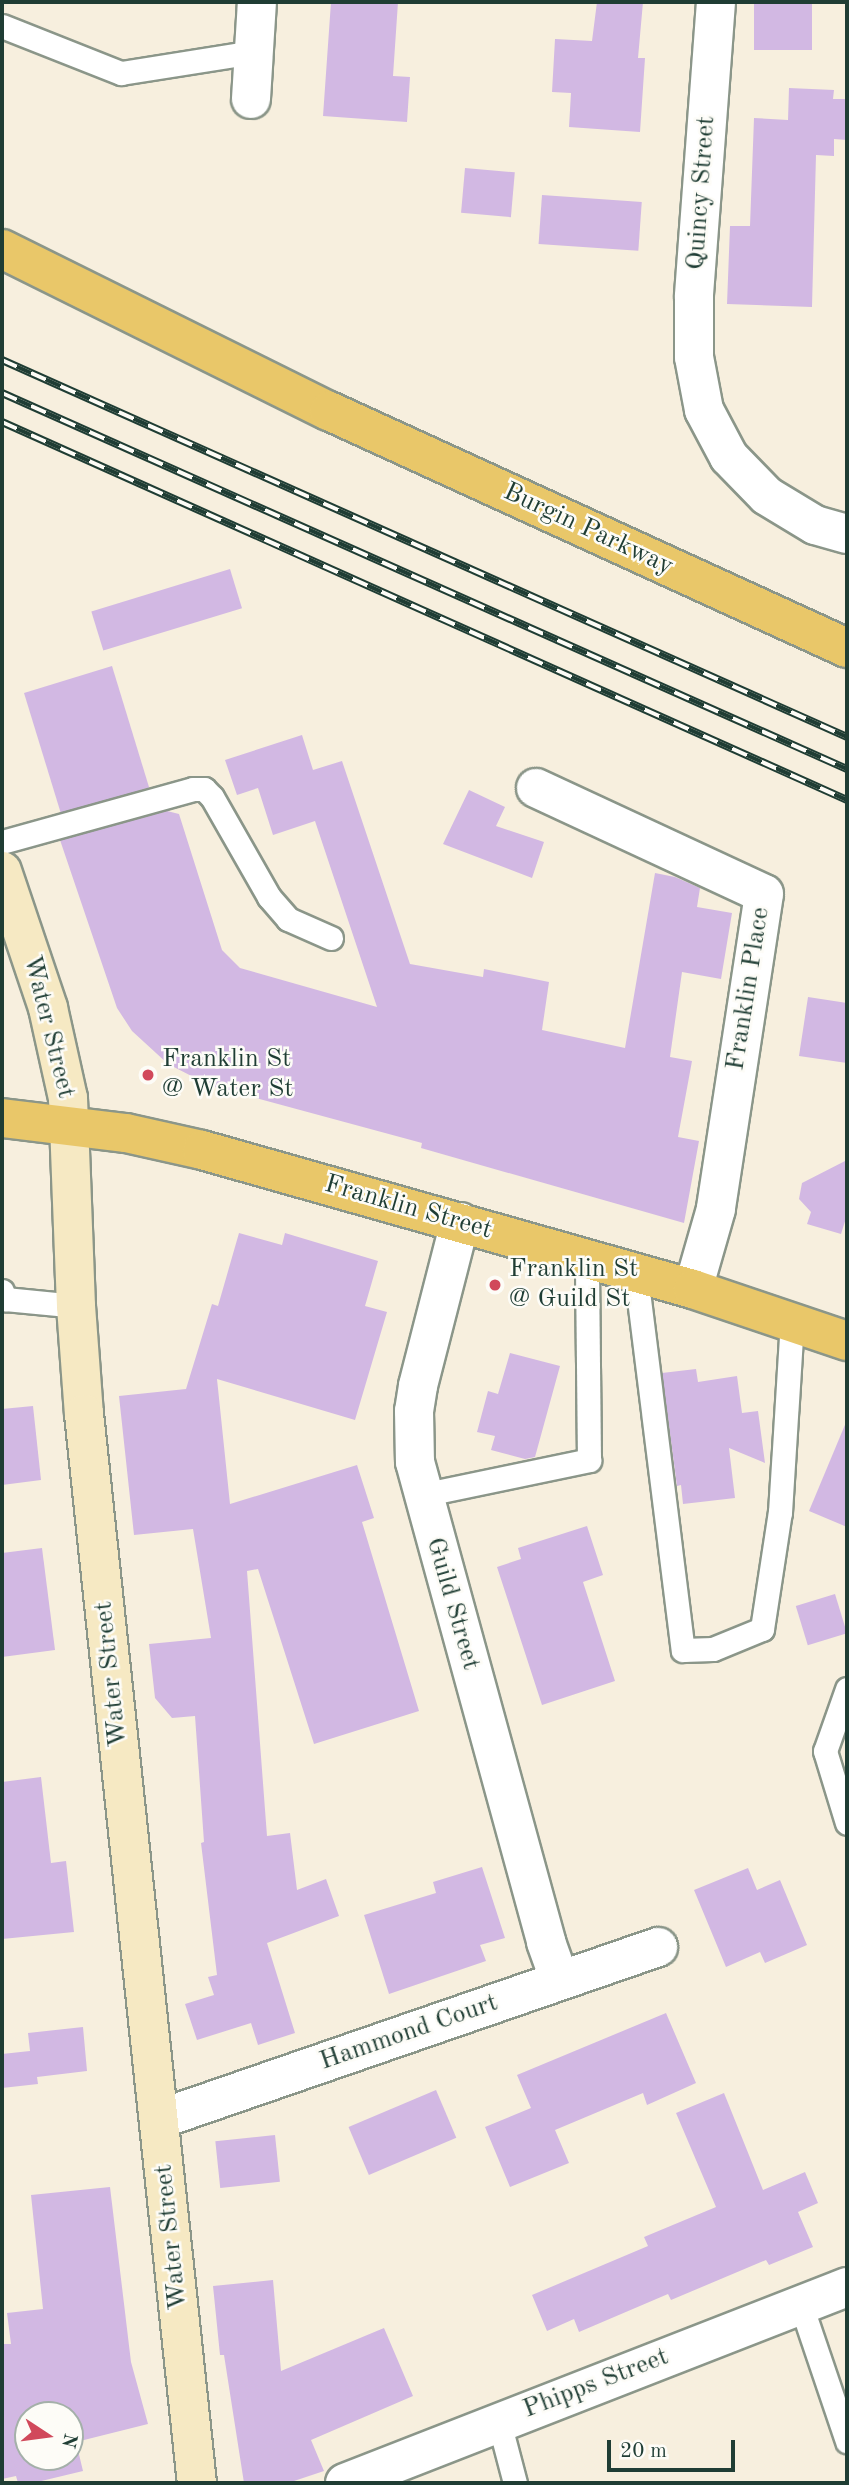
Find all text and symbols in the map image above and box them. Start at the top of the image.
street label: Quincy Street [681,115,723,271]
street label: Burgin Parkway [498,477,678,583]
street label: Franklin Place [721,905,777,1073]
street label: Water Street [15,952,81,1102]
place label: Franklin St @ Water St [162,1044,293,1106]
marker: Franklin St @ Water St [140,1067,156,1083]
street label: Franklin Street [321,1169,495,1247]
place label: Franklin St @ Guild St [509,1254,638,1316]
marker: Franklin St @ Guild St [487,1277,503,1293]
street label: Guild Street [418,1534,486,1674]
street label: Water Street [89,1600,135,1748]
street label: Hammond Court [316,1988,502,2078]
street label: Water Street [149,2163,195,2311]
street label: Phipps Street [519,2342,673,2426]
north arrow [14,2401,84,2471]
scale bar [611,2426,739,2470]
text: N [57,2431,79,2450]
text: 20 m [620,2441,667,2462]

